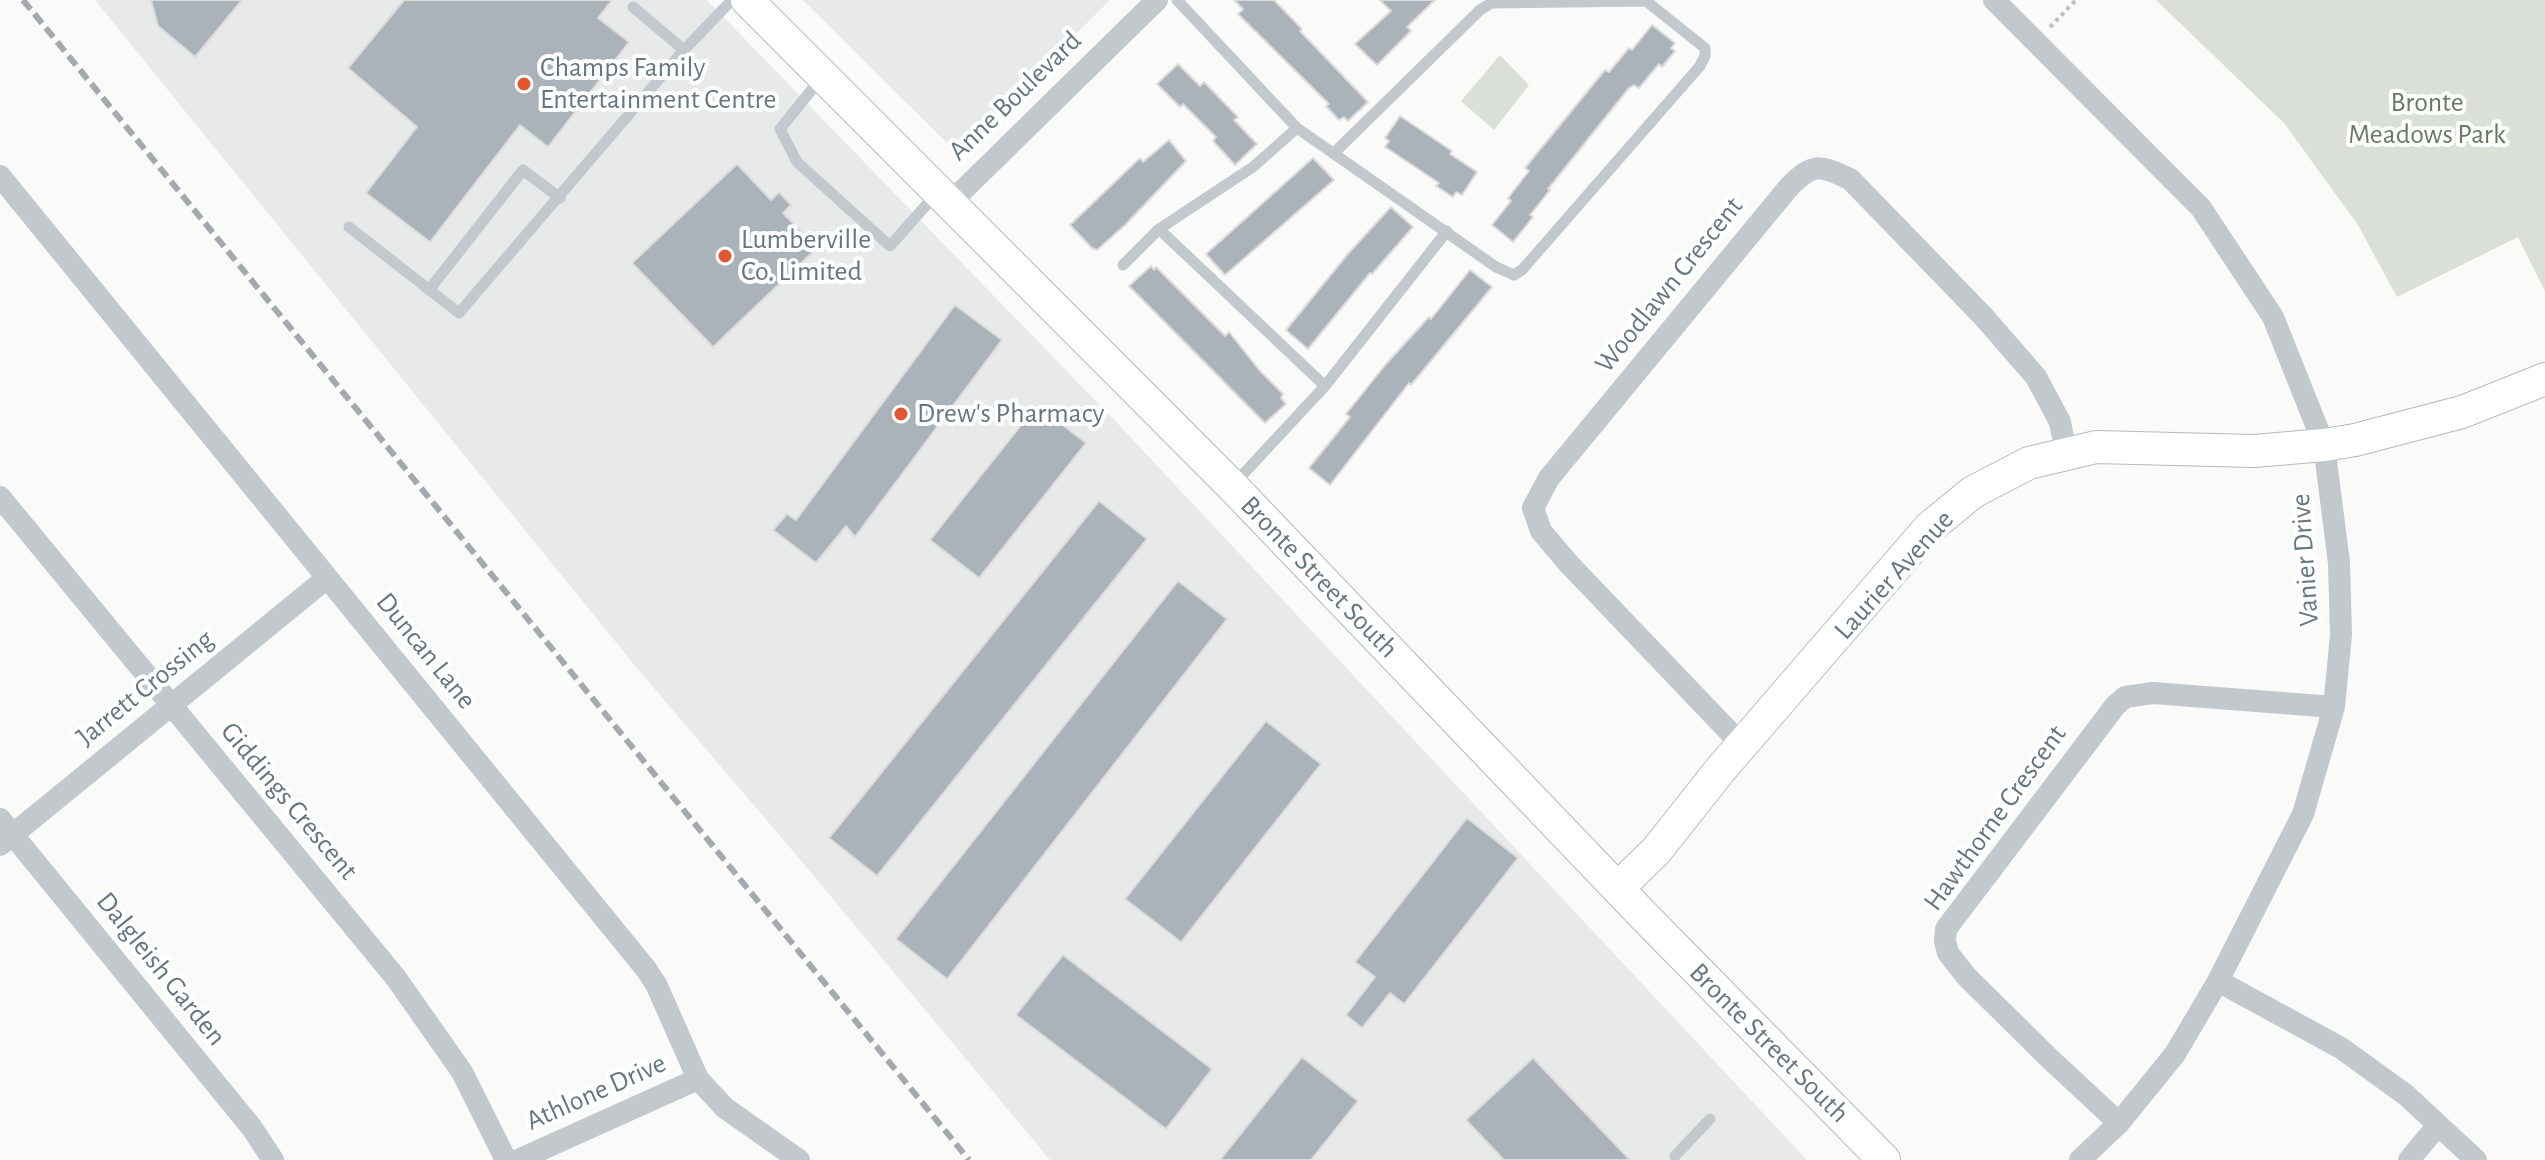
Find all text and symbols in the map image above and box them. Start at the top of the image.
street label: Anne Boulevard [941,24,1089,168]
place label: Champs Family Entertainment Centre [540,51,776,117]
marker: Champs Family Entertainment Centre [515,75,533,93]
park label: Bronte Meadows Park [2348,86,2506,152]
street label: Woodlawn Crescent [1588,190,1750,380]
place label: Lumberville Co. Limited [741,223,871,289]
marker: Lumberville Co. Limited [716,247,734,265]
place label: Drew's Pharmacy [917,397,1104,431]
marker: Drew's Pharmacy [892,405,910,423]
street label: Bronte Street South [1233,489,1405,665]
street label: Vanier Drive [2284,493,2326,627]
street label: Laurier Avenue [1827,503,1961,647]
street label: Duncan Lane [369,586,483,716]
street label: Jarrett Crossing [70,623,220,753]
street label: Giddings Crescent [213,715,365,887]
street label: Hawthorne Crescent [1916,719,2074,917]
street label: Dalgleish Garden [89,885,233,1053]
street label: Bronte Street South [1682,956,1856,1130]
street label: Athlone Drive [521,1046,671,1138]

